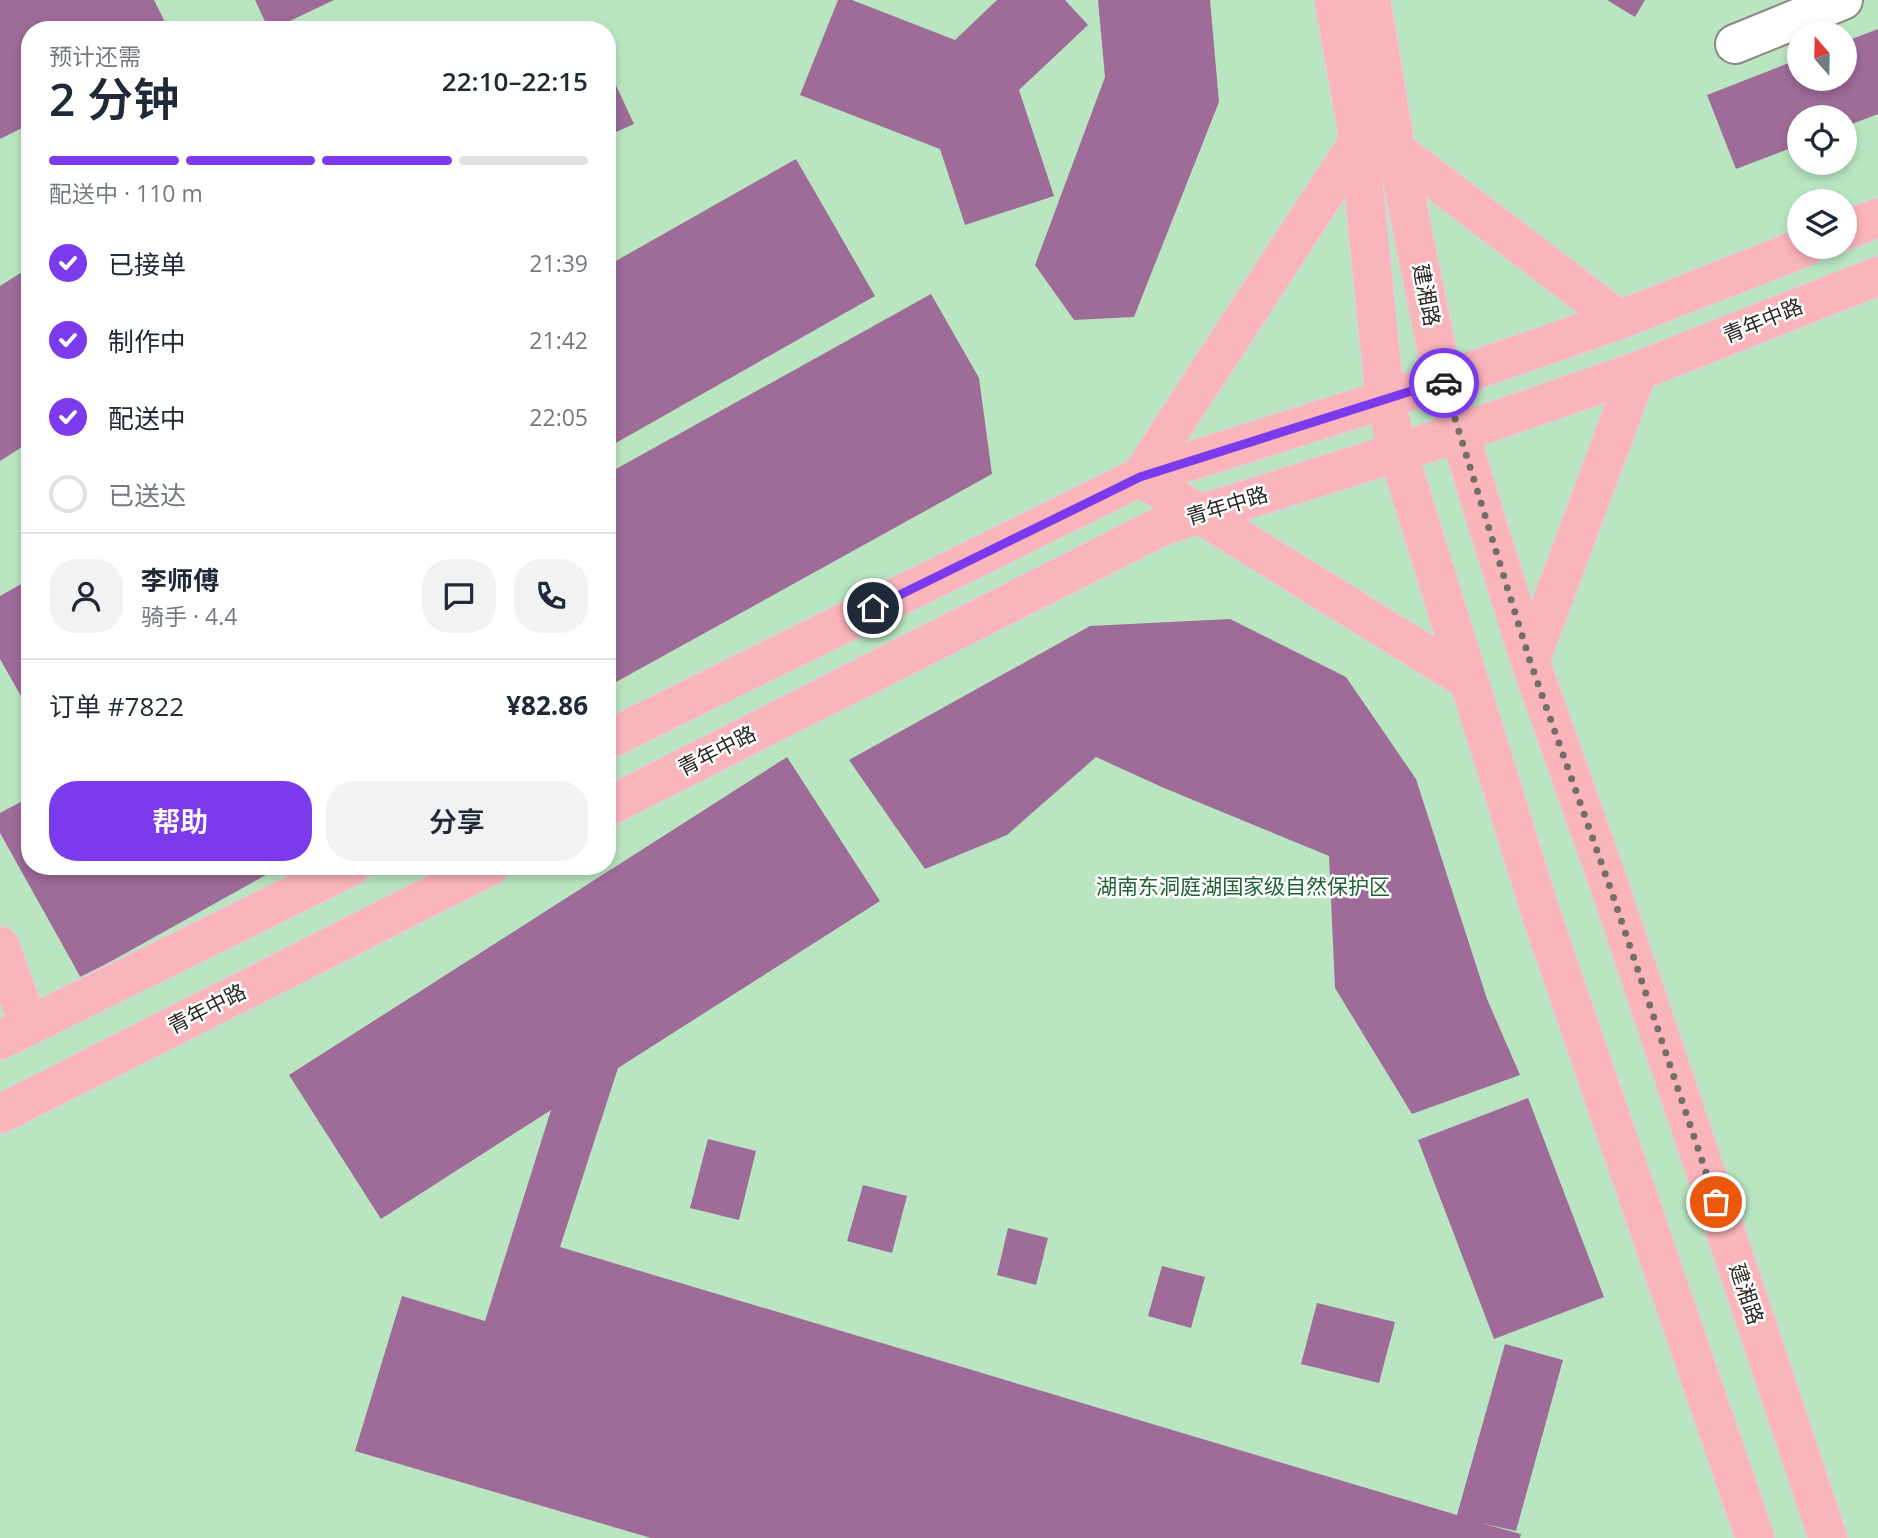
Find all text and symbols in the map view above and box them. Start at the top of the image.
north arrow [1787,21,1857,91]
map controls [1787,21,1857,259]
text: 预计还需 [49,40,141,72]
text: 22:10–22:15 [442,63,588,99]
text: 2 分钟 [49,67,179,129]
button: locate [1787,105,1857,175]
text: 配送中 · 110 m [49,177,203,209]
button: layers [1787,189,1857,259]
icon: check [49,244,87,282]
text: 已接单 [108,246,186,282]
text: 21:39 [529,247,588,279]
street label: 建湘路 [1407,261,1447,328]
street label: 青年中路 [1718,291,1807,349]
icon: check [49,321,87,359]
text: 制作中 [108,323,186,359]
text: 21:42 [529,324,588,356]
courier [1409,348,1479,418]
icon: car [1425,364,1463,402]
icon: check [49,398,87,436]
text: 配送中 [108,400,186,436]
text: 22:05 [529,401,588,433]
text: 已送达 [108,477,186,513]
street label: 青年中路 [1182,479,1271,531]
button: person [49,559,123,633]
button: chat [422,559,496,633]
button: phone [514,559,588,633]
text: 李师傅 [141,562,219,598]
pin [843,578,903,638]
icon: home [854,589,892,627]
text: 骑手 · 4.4 [141,600,237,632]
text: ¥82.86 [506,687,588,723]
text: 订单 #7822 [49,688,184,724]
street label: 青年中路 [673,719,760,782]
button: 帮助 [49,781,312,861]
button: 分享 [326,781,588,861]
park label: 湖南东洞庭湖国家级自然保护区 [1096,872,1390,900]
street label: 青年中路 [163,977,250,1040]
pin [1686,1172,1746,1232]
icon: bag [1697,1183,1735,1221]
street label: 建湘路 [1723,1259,1770,1328]

